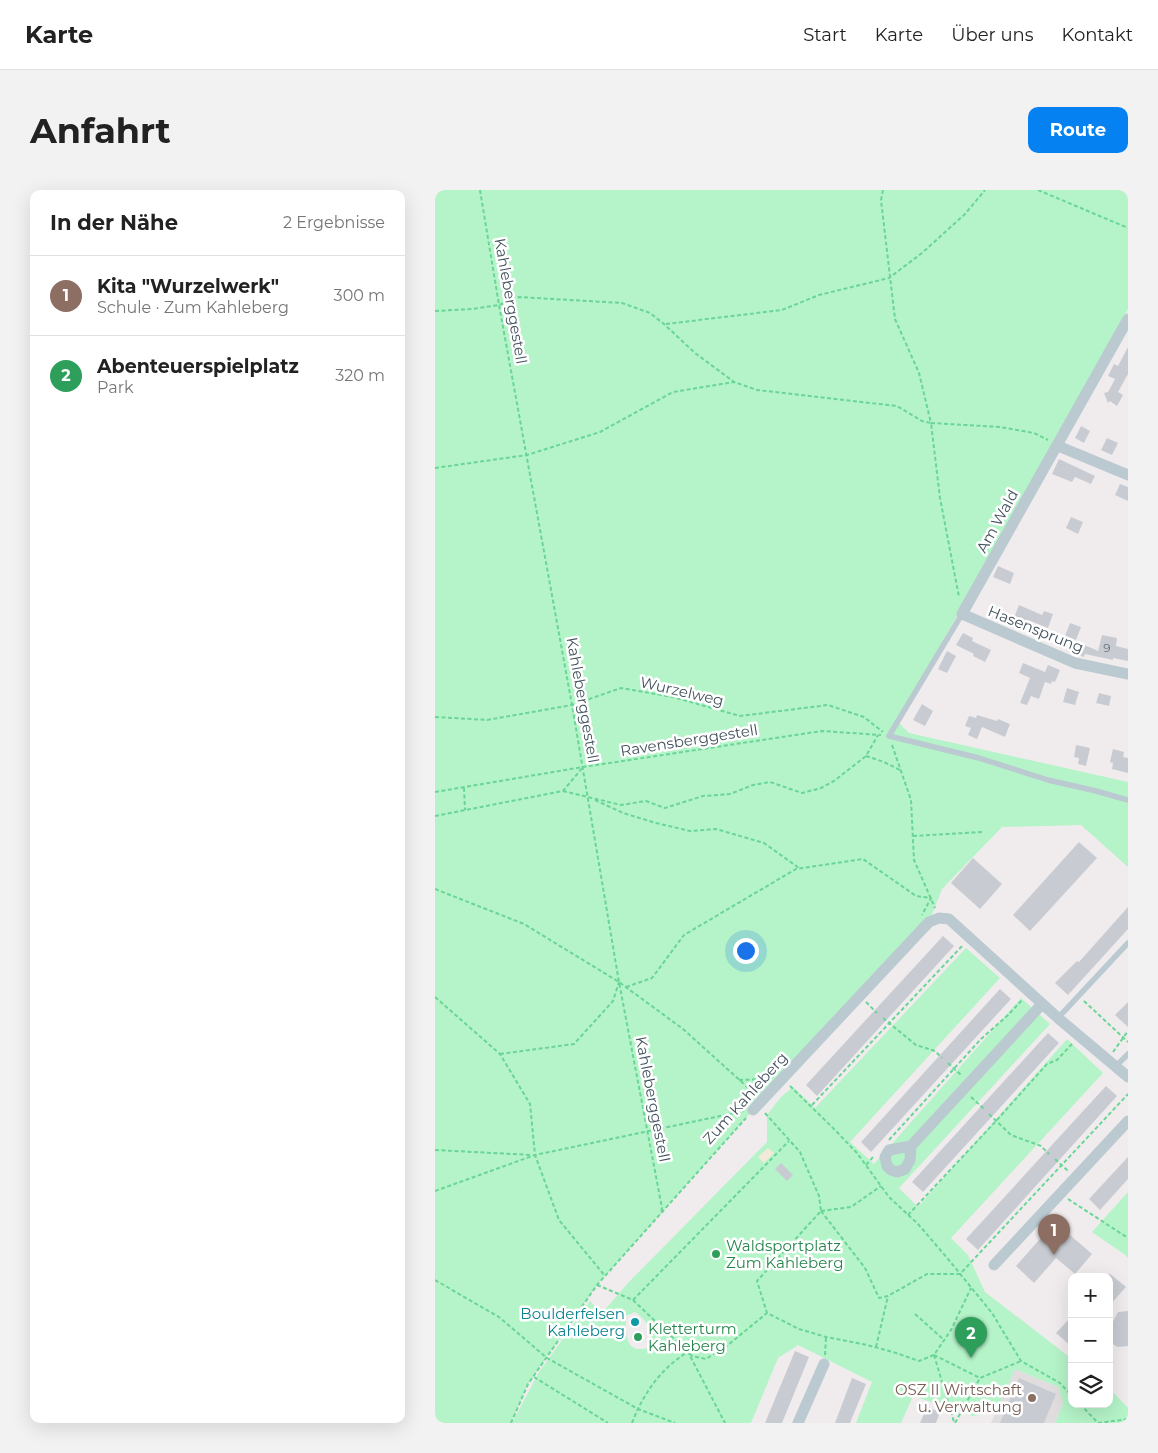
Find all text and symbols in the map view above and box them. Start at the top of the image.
text: Karte [25,20,93,49]
text: Start [803,24,847,46]
text: Karte [875,24,923,46]
text: Über uns [951,24,1034,46]
text: Kontakt [1062,24,1133,46]
button: Route [1028,107,1128,153]
text: Anfahrt [30,109,171,152]
text: In der Nähe [50,210,178,235]
text: 2 Ergebnisse [283,213,385,232]
street label: Kahleberggestell [491,237,531,365]
text: Kita "Wurzelwerk" [97,275,279,298]
text: 1 [63,286,69,305]
text: 300 m [334,286,385,305]
text: Schule · Zum Kahleberg [97,298,289,317]
text: Abenteuerspielplatz [97,355,299,378]
text: 2 [61,366,71,385]
text: 320 m [335,366,385,385]
text: Park [97,378,134,397]
street label: Am Wald [972,486,1022,556]
street label: Hasensprung [985,601,1087,657]
street label: Kahleberggestell [563,636,603,764]
house number: 9 [1103,640,1111,655]
street label: Wurzelweg [638,672,726,710]
street label: Ravensberggestell [619,720,759,760]
your location [733,938,759,964]
street label: Kahleberggestell [632,1035,674,1163]
street label: Zum Kahleberg [699,1048,791,1148]
pin: 1 [1038,1214,1070,1255]
place label: Waldsportplatz Zum Kahleberg [726,1236,843,1272]
marker: Waldsportplatz Zum Kahleberg [710,1248,722,1260]
map controls [1068,1273,1113,1408]
button: + [1068,1273,1113,1318]
place label: Boulderfelsen Kahleberg [520,1304,625,1340]
marker: Boulderfelsen Kahleberg [629,1316,641,1328]
pin: 2 [955,1317,987,1358]
button: − [1068,1318,1113,1363]
place label: Kletterturm Kahleberg [648,1319,737,1355]
marker: Kletterturm Kahleberg [632,1331,644,1343]
button: layers [1068,1363,1113,1408]
place label: OSZ II Wirtschaft u. Verwaltung [895,1380,1022,1416]
marker: OSZ II Wirtschaft u. Verwaltung [1026,1392,1038,1404]

